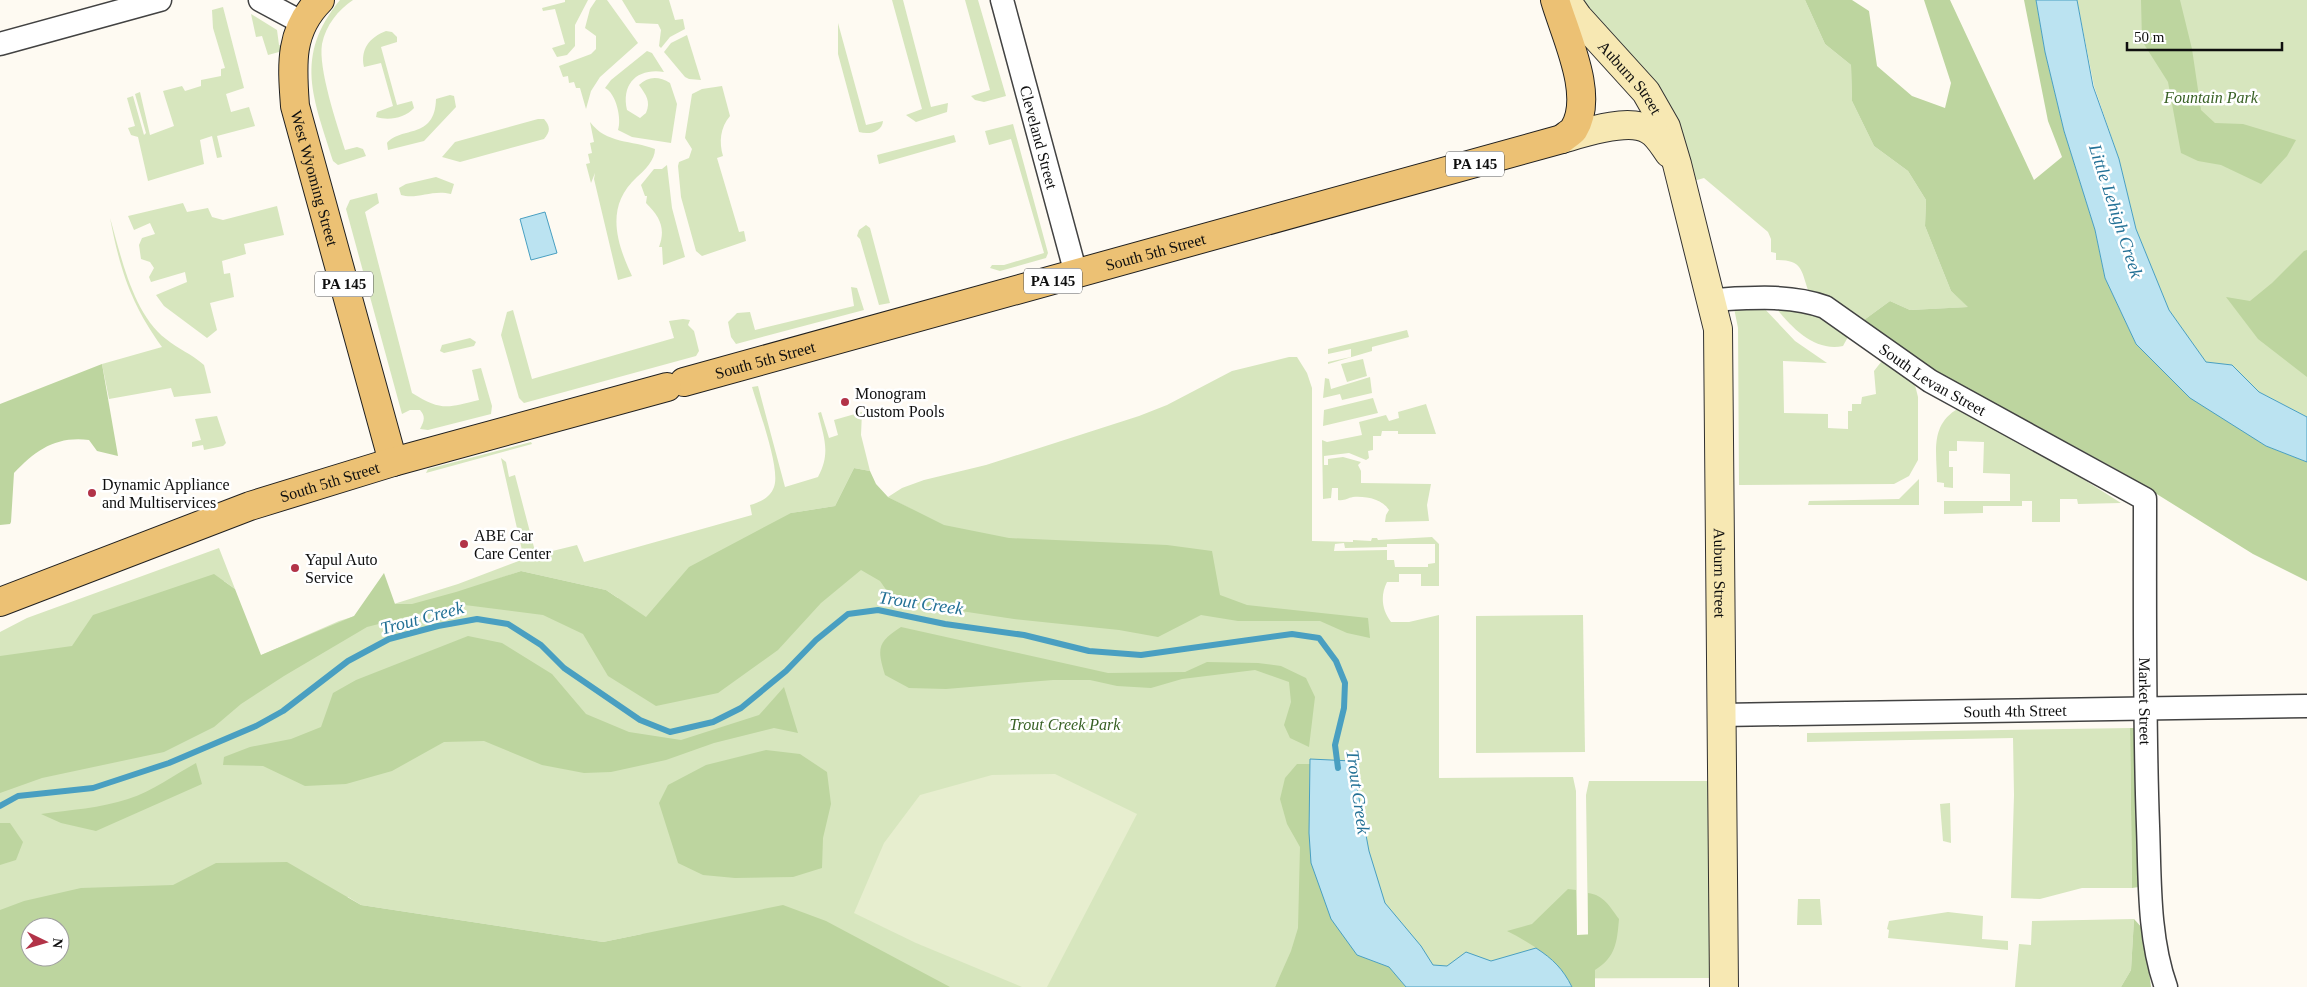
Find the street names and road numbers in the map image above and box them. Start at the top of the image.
street label: Auburn Street [1595,37,1666,118]
street label: Cleveland Street [1017,84,1061,191]
street label: West Wyoming Street [288,109,342,248]
road number: PA 145 [1446,152,1504,176]
street label: South 5th Street [1103,229,1208,274]
road number: PA 145 [1024,268,1082,294]
road number: PA 145 [315,272,373,296]
street label: South 5th Street [713,337,817,382]
street label: South Levan Street [1876,340,1990,419]
street label: South 5th Street [278,458,382,505]
street label: Auburn Street [1711,528,1729,619]
street label: Market Street [2136,657,2154,746]
street label: South 4th Street [1963,701,2067,720]

